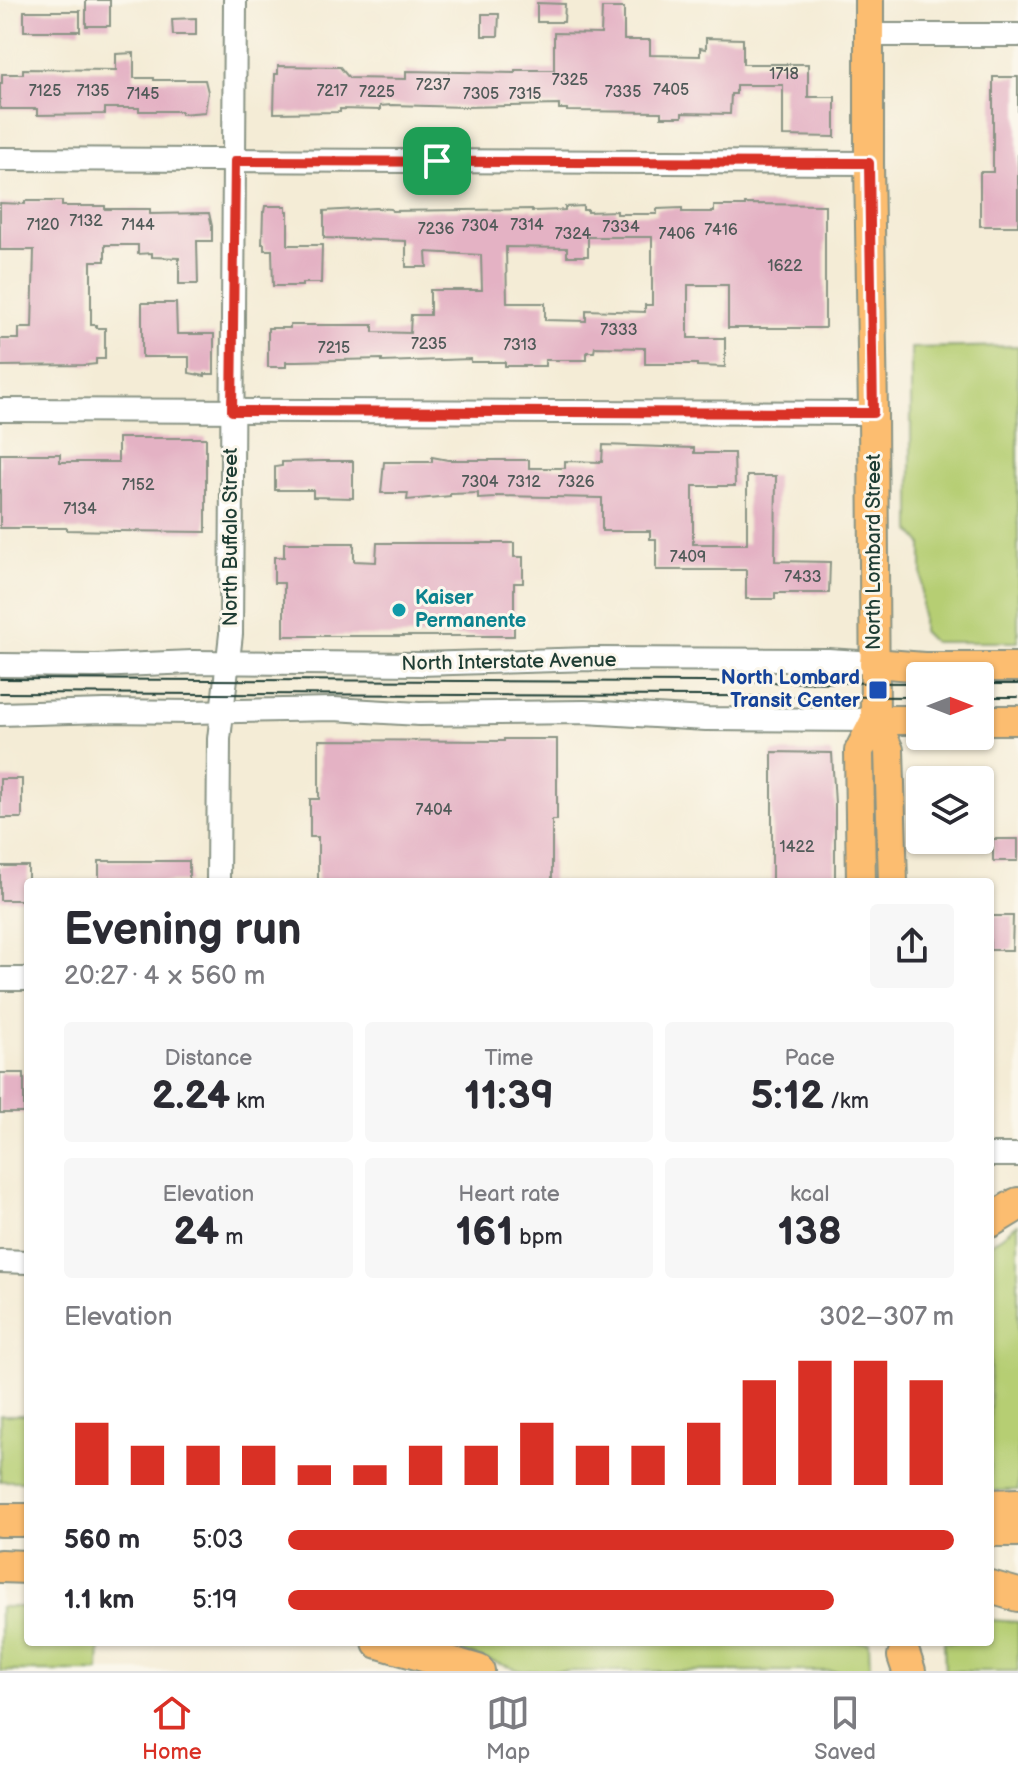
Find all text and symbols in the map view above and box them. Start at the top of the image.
house number: 1718 [769,65,799,84]
house number: 7325 [552,71,588,90]
house number: 7237 [416,76,450,95]
house number: 7405 [653,81,689,100]
house number: 7125 [29,82,61,101]
house number: 7135 [76,82,110,101]
house number: 7217 [316,82,348,101]
house number: 7225 [359,83,395,102]
house number: 7335 [605,83,641,102]
house number: 7145 [127,85,159,104]
house number: 7305 [463,85,499,104]
house number: 7315 [508,85,542,104]
pin [403,127,471,195]
icon: arrive [415,139,459,183]
house number: 7132 [69,212,103,231]
house number: 7120 [27,216,59,235]
house number: 7144 [121,216,155,235]
house number: 7314 [510,216,544,235]
house number: 7304 [462,217,499,236]
house number: 7334 [602,218,640,237]
house number: 7236 [418,220,455,239]
house number: 7416 [704,221,738,240]
house number: 7324 [555,225,592,244]
house number: 7406 [659,225,696,244]
house number: 1622 [768,257,803,276]
house number: 7333 [600,321,638,340]
house number: 7235 [411,335,447,354]
house number: 7313 [503,336,537,355]
house number: 7215 [318,339,350,358]
street label: North Buffalo Street [219,448,243,626]
street label: North Lombard Street [862,454,886,650]
house number: 7304 [462,473,499,492]
house number: 7312 [507,473,541,492]
house number: 7326 [558,473,595,492]
house number: 7152 [122,476,155,495]
house number: 7134 [63,500,97,519]
house number: 7409 [670,548,706,567]
house number: 7433 [784,568,822,587]
place label: Kaiser Permanente [415,586,526,633]
marker: Kaiser Permanente [390,601,408,619]
street label: North Interstate Avenue [401,648,617,676]
north arrow [906,662,994,750]
map controls [906,662,994,854]
place label: North Lombard Transit Center [721,666,861,713]
marker: North Lombard Transit Center [867,679,889,701]
button: layers [906,766,994,854]
house number: 7404 [416,801,453,820]
house number: 1422 [780,838,815,857]
text: Evening run [64,904,301,957]
button: share [870,904,954,988]
text: 20:27 · 4 × 560 m [64,961,265,992]
text: Distance [164,1045,252,1072]
text: Time [485,1045,533,1072]
text: Pace [785,1045,835,1072]
text: 2.24 [152,1072,230,1120]
text: 11:39 [464,1072,554,1120]
text: 5:12 [750,1072,824,1120]
text: km [230,1088,265,1115]
text: /km [824,1088,869,1115]
text: Elevation [162,1181,254,1208]
text: Heart rate [458,1181,560,1208]
text: kcal [790,1181,829,1208]
text: 24 [173,1208,219,1256]
text: 161 [455,1208,513,1256]
text: 138 [778,1208,842,1256]
text: m [219,1224,243,1251]
text: bpm [513,1224,563,1251]
text: Elevation [64,1302,172,1333]
text: 302–307 m [819,1302,954,1333]
text: 560 m [64,1525,140,1556]
text: 5:03 [192,1525,243,1556]
text: 1.1 km [64,1585,134,1616]
text: 5:19 [192,1585,237,1616]
tab: Home [142,1691,202,1766]
tab: Map [486,1691,530,1766]
tab: Saved [814,1691,876,1766]

